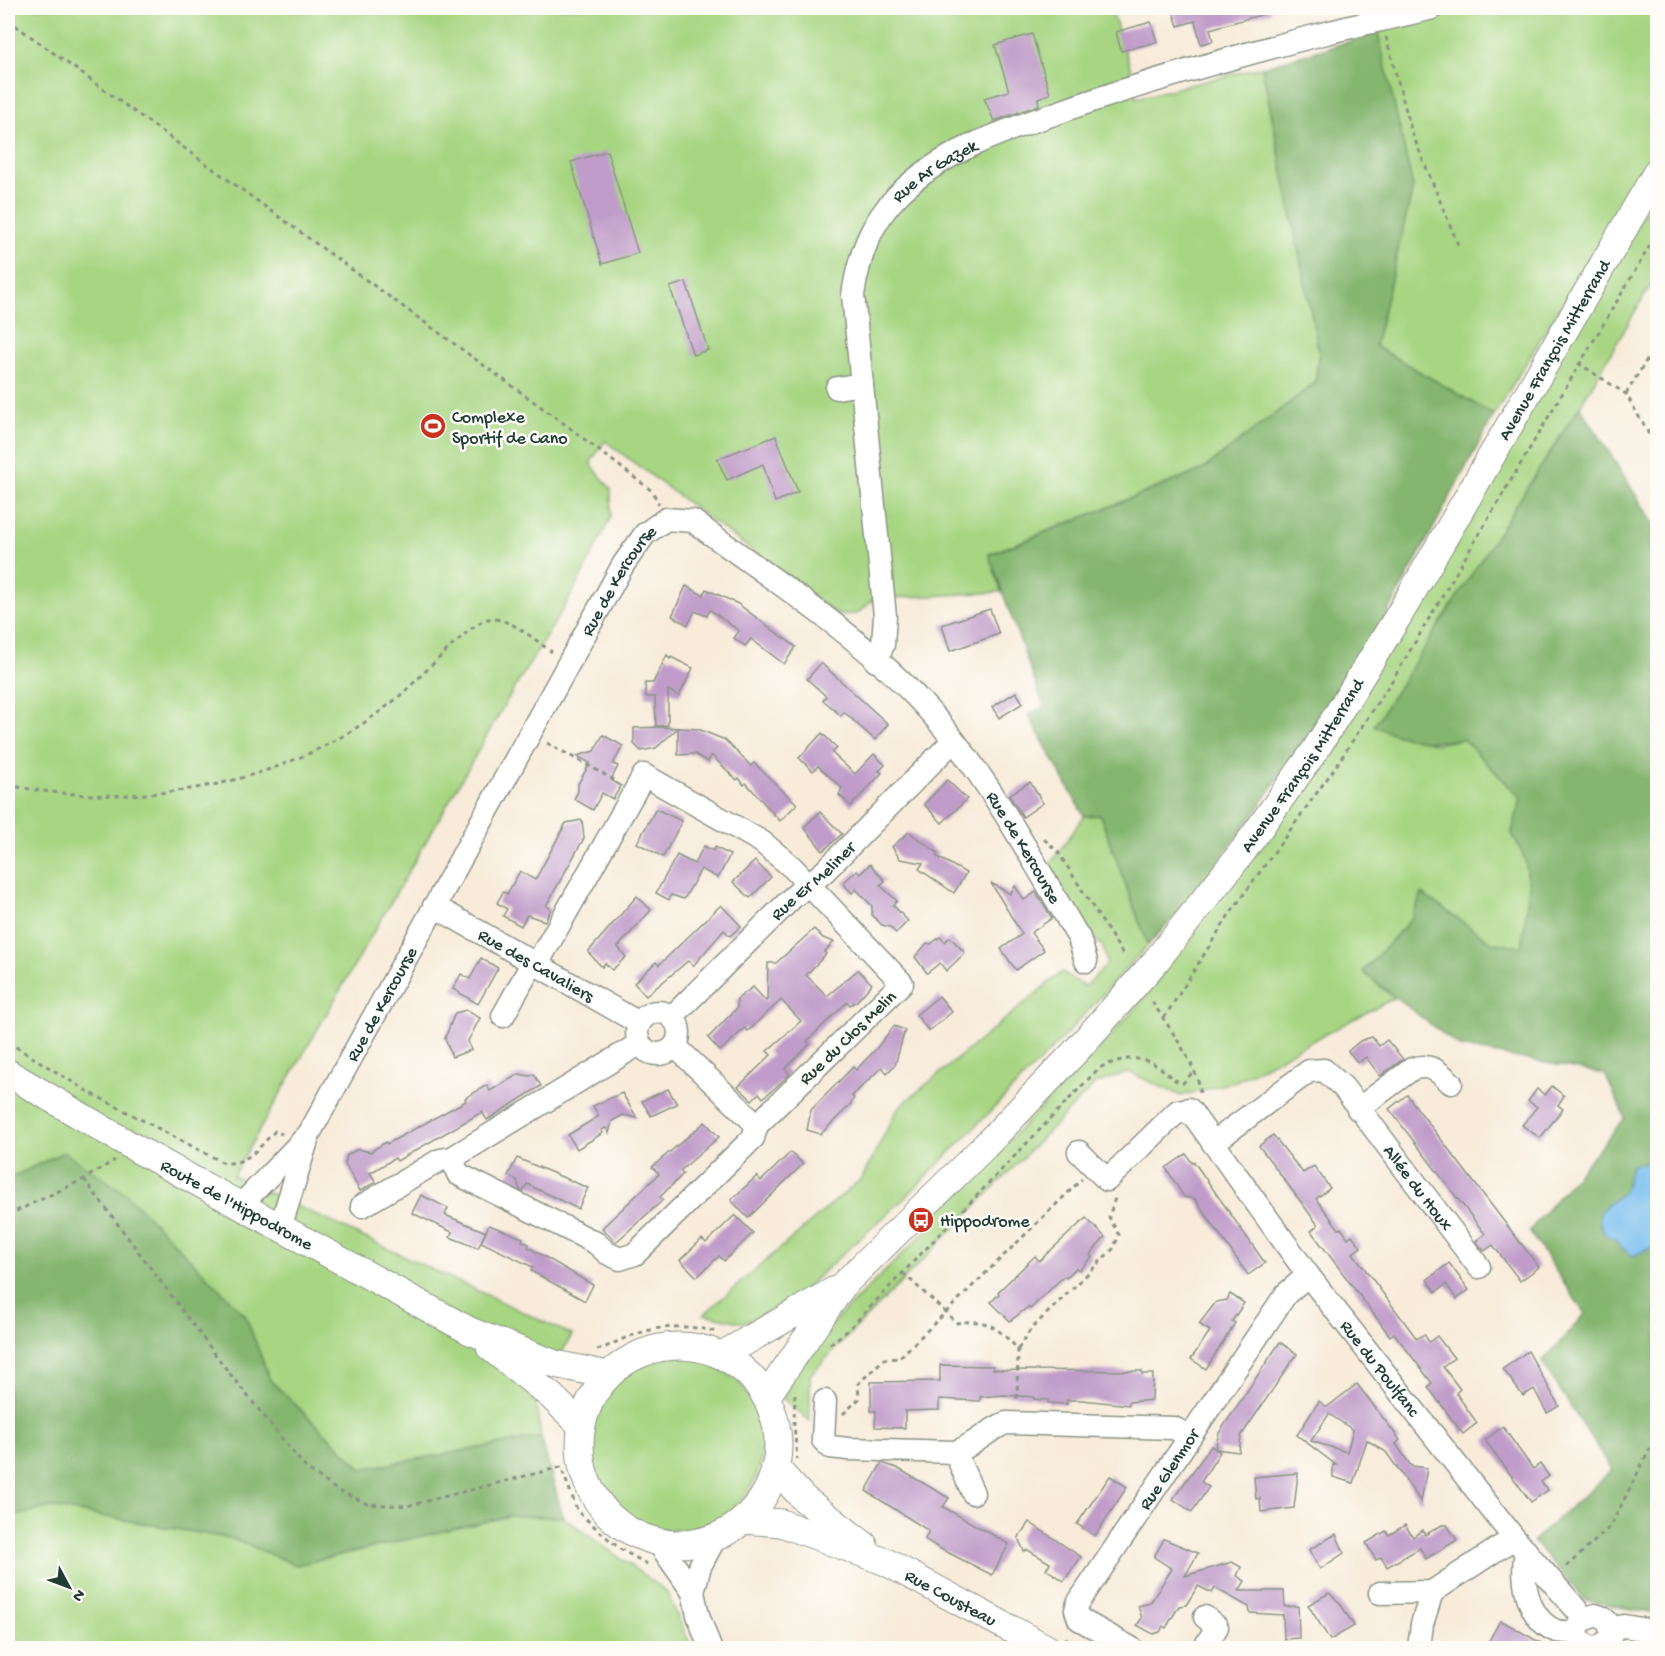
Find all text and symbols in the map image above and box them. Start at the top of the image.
street label: Rue Ar Gazek [888,135,983,208]
street label: Avenue François Mitterrand [1495,256,1617,445]
place label: Complexe Sportif de Cano [452,408,568,450]
sports icon: Complexe Sportif de Cano [418,411,448,441]
street label: Rue de Kercourse [578,521,662,640]
street label: Avenue François Mitterrand [1237,674,1371,857]
street label: Rue de Kercourse [980,788,1065,909]
street label: Rue Er Meliner [767,837,862,926]
street label: Rue des Cavaliers [474,925,598,1009]
street label: Rue de Kercourse [343,943,423,1066]
street label: Rue du Clos Melin [796,987,902,1090]
street label: Allée du Houx [1377,1142,1456,1236]
street label: Route de l'Hippodrome [156,1156,316,1256]
bus stop icon: Hippodrome [906,1205,936,1235]
place label: Hippodrome [940,1212,1030,1233]
street label: Rue du Poulfanc [1334,1317,1423,1422]
street label: Rue Glenmor [1136,1424,1206,1515]
north arrow [39,1557,99,1617]
street label: Rue Cousteau [901,1566,1000,1633]
text: N [67,1584,88,1605]

